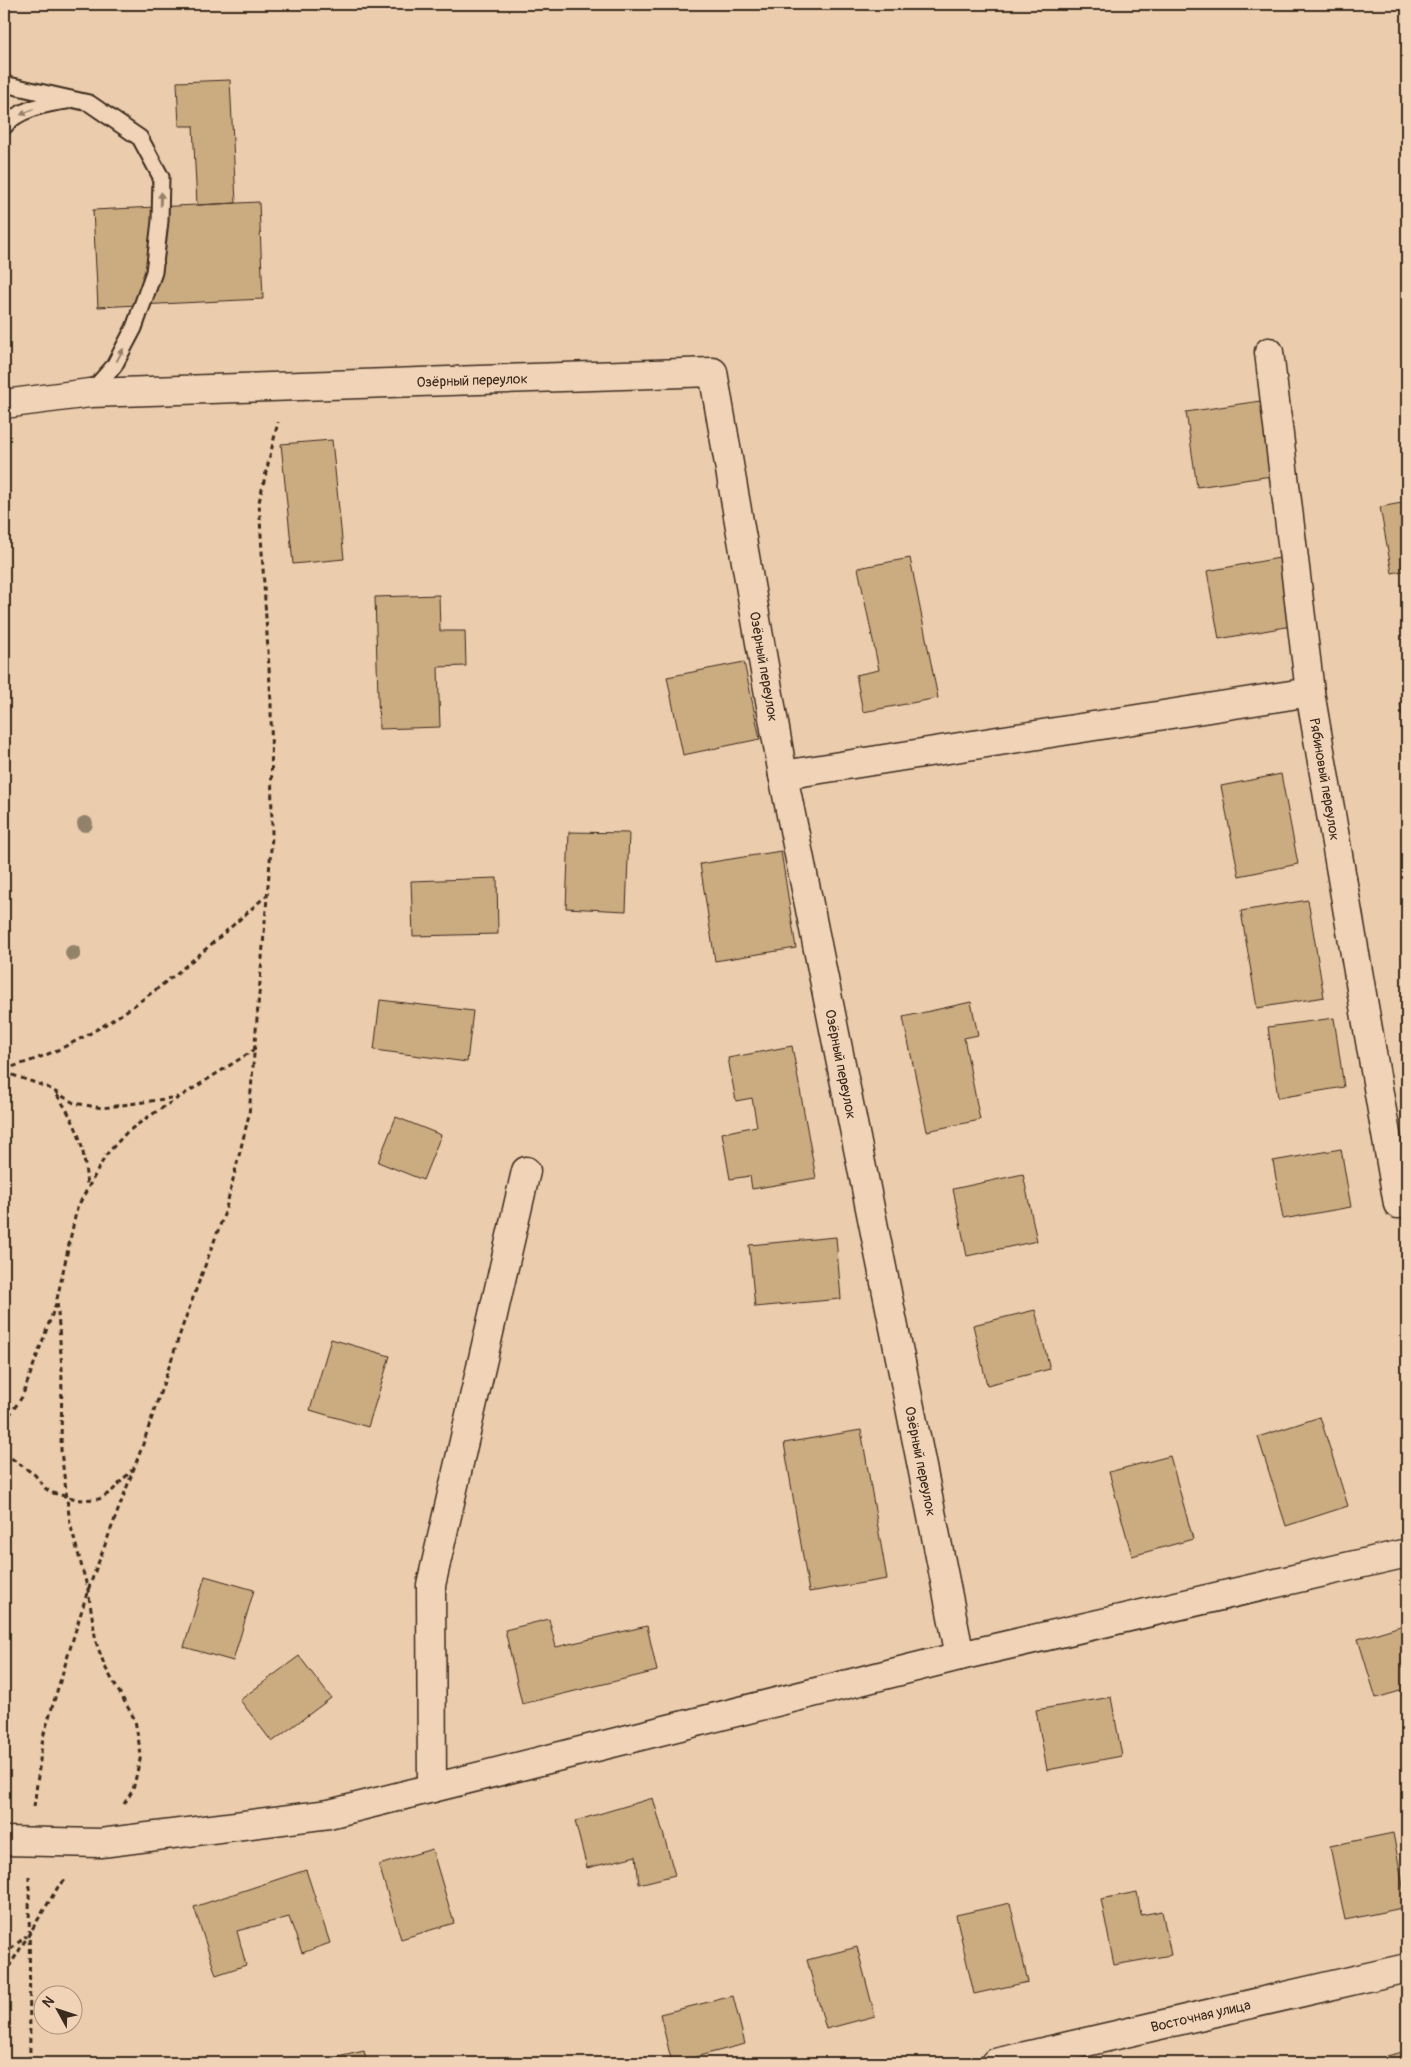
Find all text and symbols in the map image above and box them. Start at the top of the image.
one-way arrow [20,108,34,116]
one-way arrow [157,191,165,207]
one-way arrow [116,347,124,362]
street label: Озёрный переулок [416,370,528,391]
street label: Озёрный переулок [746,610,782,723]
street label: Рябиновый переулок [1306,717,1343,842]
street label: Озёрный переулок [821,1008,860,1120]
street label: Озёрный переулок [901,1405,940,1518]
north arrow [32,1984,82,2034]
text: N [39,1993,58,2011]
street label: Восточная улица [1149,1996,1252,2036]

